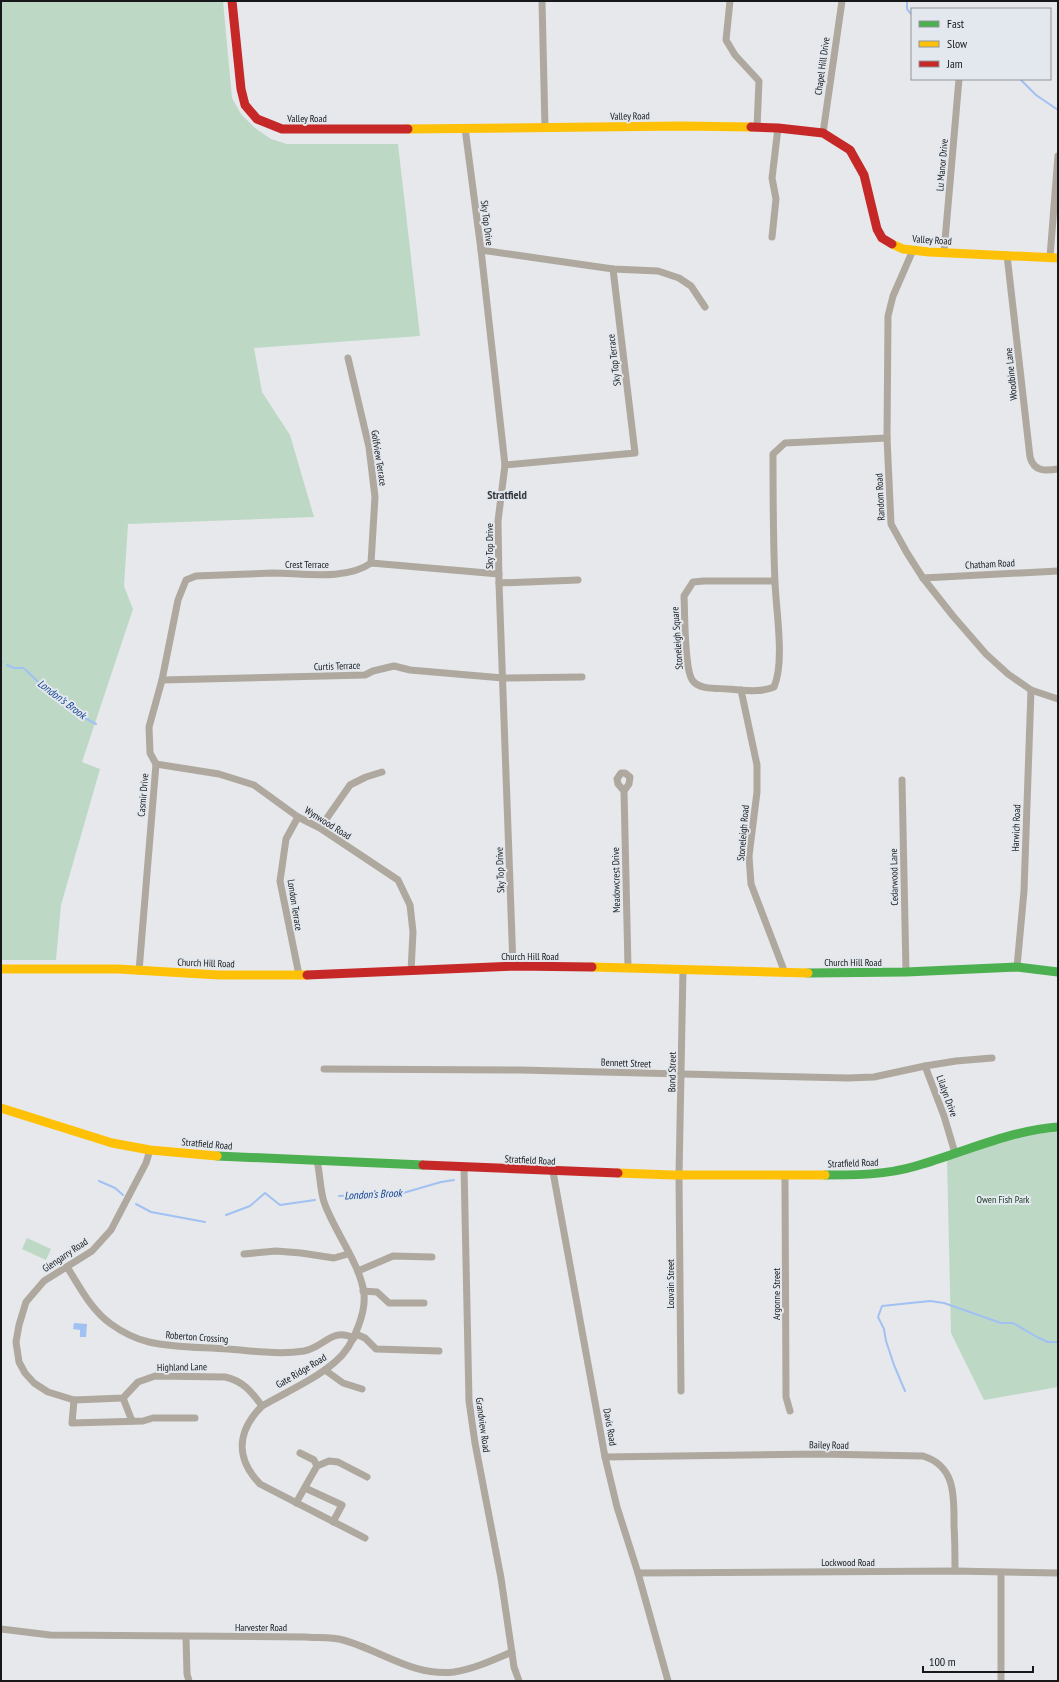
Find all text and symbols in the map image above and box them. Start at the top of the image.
legend [911,8,1051,80]
text: Fast [947,16,965,31]
street label: Chapel Hill Drive [812,36,832,96]
text: Slow [947,36,968,51]
text: Jam [946,56,963,71]
street label: Valley Road [609,109,650,123]
street label: Valley Road [286,112,327,125]
street label: Lu Manor Drive [933,138,951,192]
street label: Sky Top Drive [478,199,496,247]
street label: Valley Road [911,232,952,248]
street label: Sky Top Terrace [604,333,624,387]
street label: Woodbine Lane [1002,347,1020,401]
street label: Golfview Terrace [368,429,390,487]
street label: Random Road [872,473,888,521]
district label: Stratfield [487,487,527,502]
street label: Sky Top Drive [483,523,496,569]
street label: Chatham Road [965,556,1015,572]
street label: Crest Terrace [285,558,329,571]
street label: Stoneleigh Square [668,606,686,670]
street label: Curtis Terrace [314,659,360,673]
water label: London's Brook [35,676,91,723]
street label: Casmir Drive [135,773,151,817]
street label: Wynwood Road [302,804,354,842]
street label: Stoneleigh Road [734,804,752,862]
street label: Harwich Road [1009,804,1023,852]
street label: Sky Top Drive [493,847,507,893]
street label: Meadowcrest Drive [609,847,623,913]
street label: Cedarwood Lane [887,848,901,906]
street label: London Terrace [285,878,305,932]
street label: Church Hill Road [501,950,559,963]
street label: Church Hill Road [177,956,235,970]
street label: Church Hill Road [824,956,882,969]
street label: Bond Street [665,1051,679,1092]
street label: Bennett Street [601,1056,651,1070]
street label: Lilalyn Drive [933,1073,961,1119]
street label: Stratfield Road [181,1135,233,1153]
street label: Stratfield Road [504,1152,556,1168]
street label: Stratfield Road [827,1156,879,1170]
water label: London's Brook [344,1185,404,1202]
park label: Owen Fish Park [977,1193,1030,1206]
street label: Glengarry Road [40,1235,90,1275]
street label: Louvain Street [664,1259,677,1309]
street label: Argonne Street [770,1268,783,1320]
street label: Roberton Crossing [165,1328,229,1346]
street label: Gate Ridge Road [273,1351,329,1391]
street label: Highland Lane [157,1360,207,1374]
street label: Grandview Road [473,1397,493,1453]
street label: Davis Road [600,1407,620,1447]
street label: Bailey Road [809,1438,849,1452]
street label: Lockwood Road [821,1556,875,1569]
street label: Harvester Road [235,1621,287,1634]
scale bar [923,1648,1033,1674]
text: 100 m [929,1654,956,1669]

